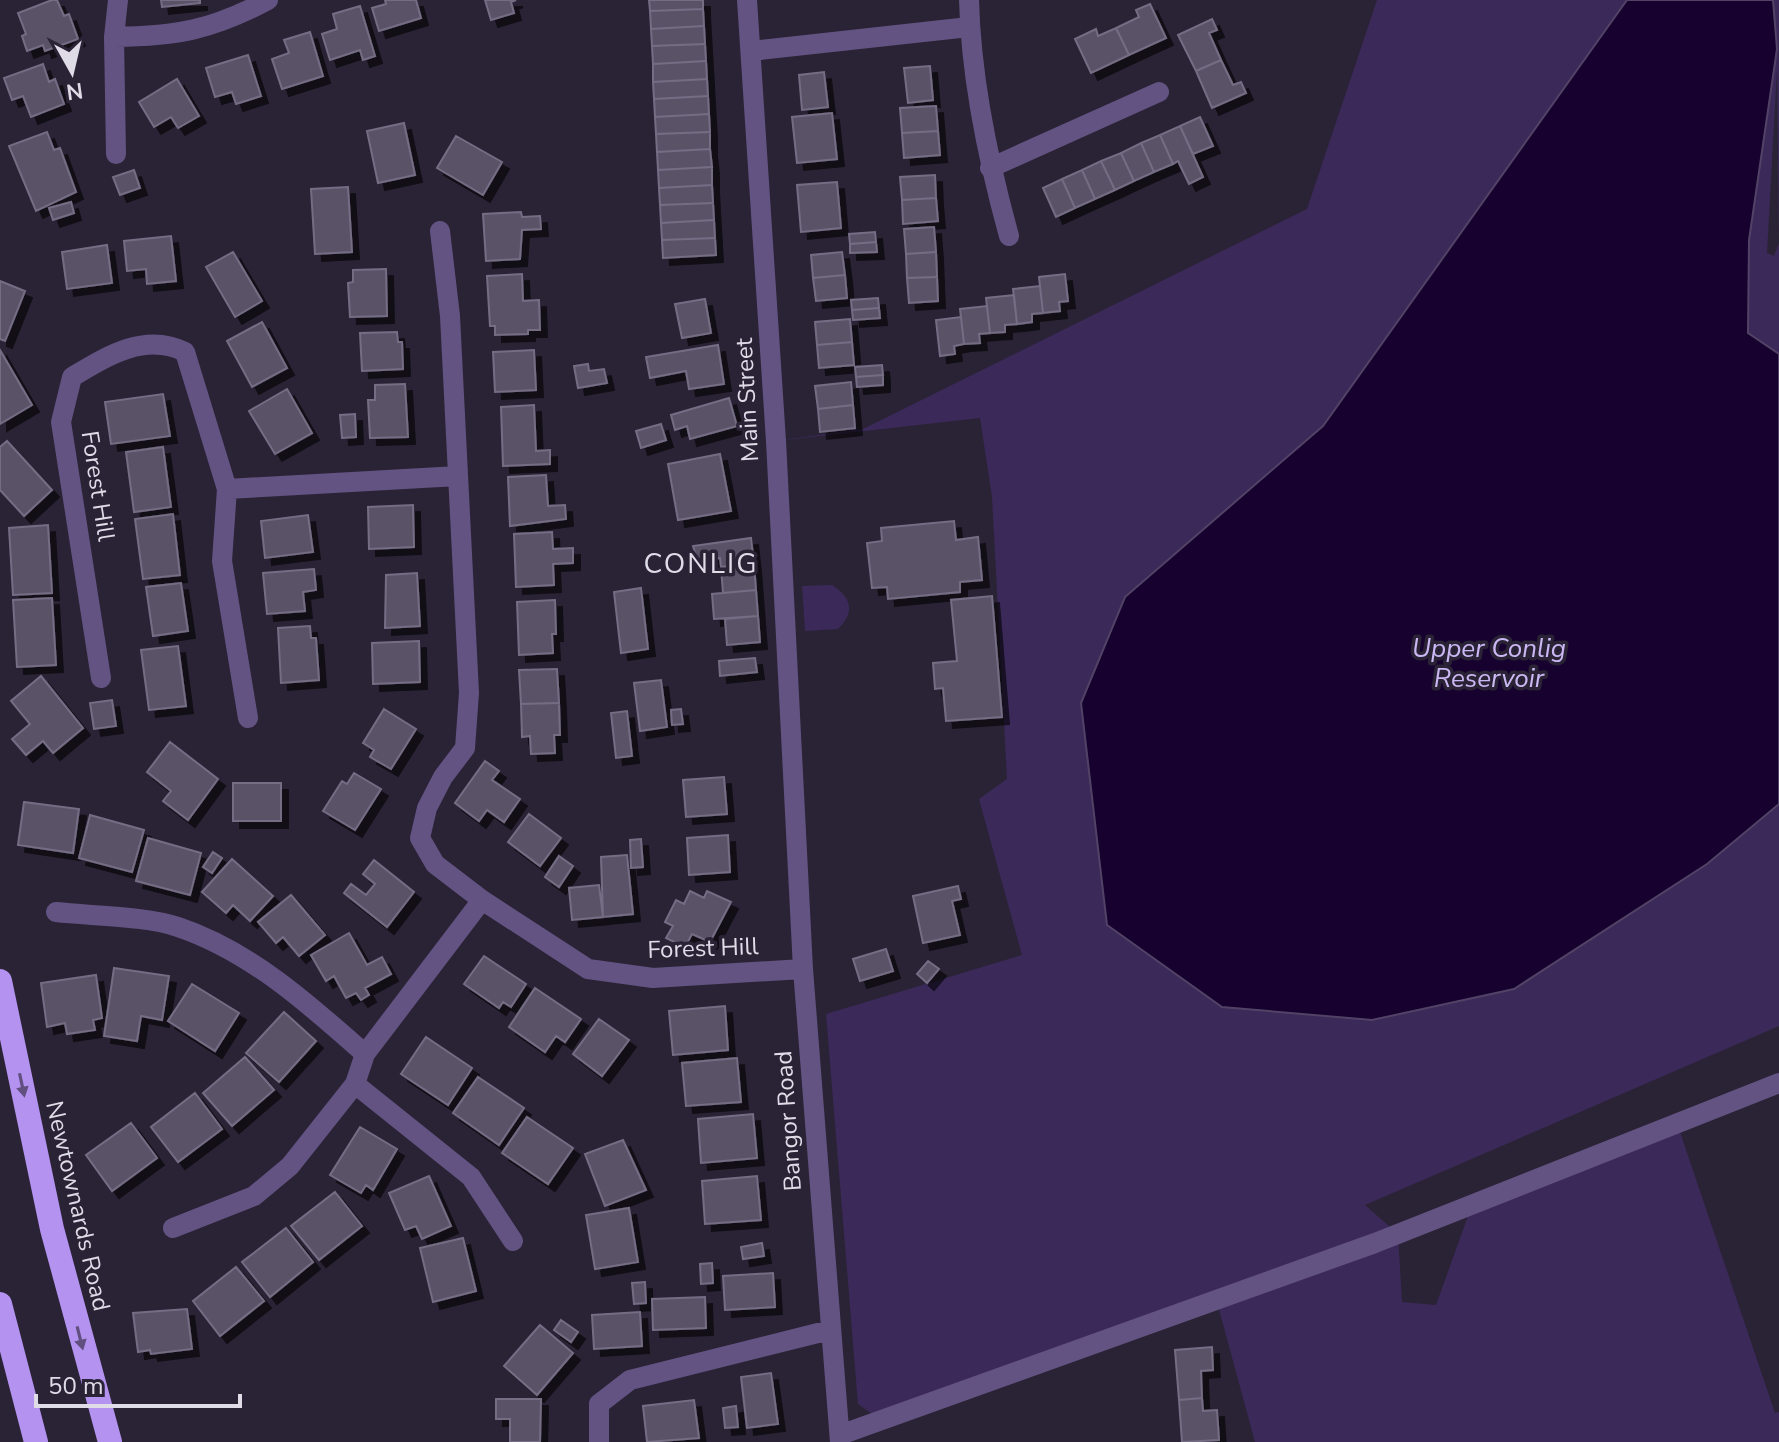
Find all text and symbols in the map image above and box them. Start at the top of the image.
north arrow [32,32,112,112]
text: N [64,75,85,107]
street label: Main Street [728,337,766,463]
street label: Forest Hill [73,429,123,543]
district label: CONLIG [643,545,759,583]
water label: Upper Conlig Reservoir [1412,631,1566,696]
street label: Forest Hill [647,930,759,966]
street label: Bangor Road [767,1050,809,1192]
one-way arrow [16,1072,29,1097]
street label: Newtownards Road [38,1098,118,1314]
one-way arrow [74,1326,87,1351]
scale bar [36,1358,240,1408]
text: 50 m [48,1370,104,1402]

